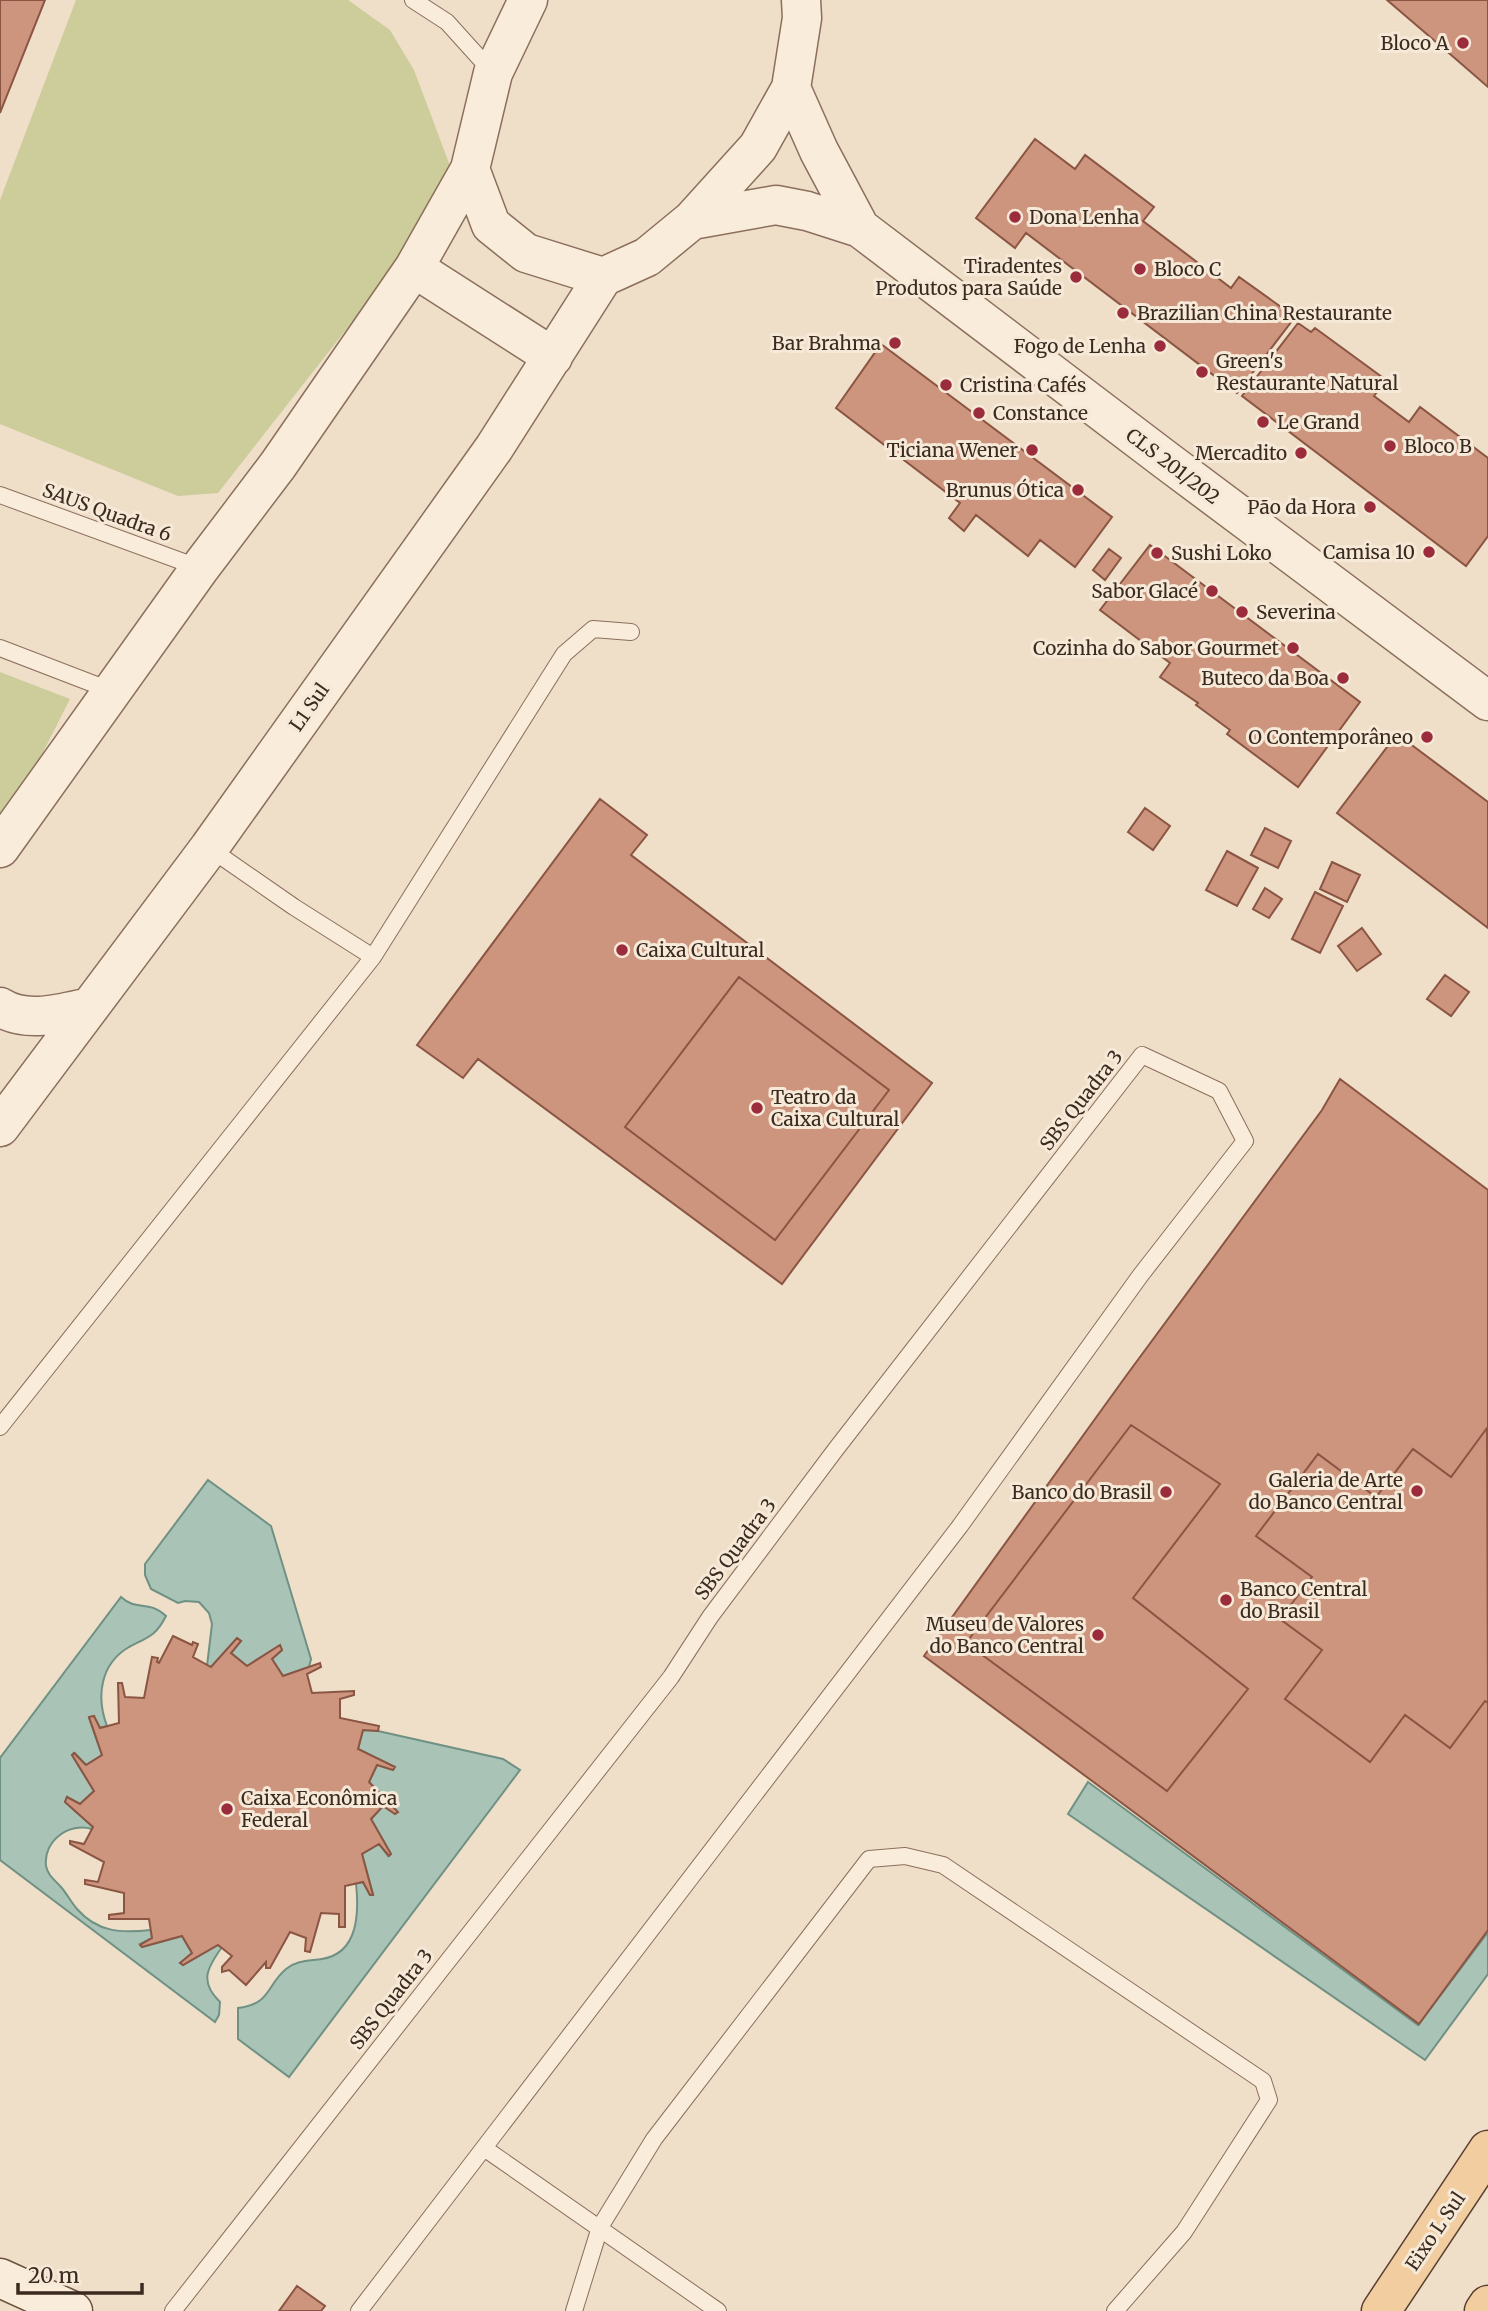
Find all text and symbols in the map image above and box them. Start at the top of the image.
place label: Bloco A [1381,31,1450,55]
marker: Bloco A [1455,35,1471,51]
place label: Dona Lenha [1029,205,1139,229]
marker: Dona Lenha [1007,209,1023,225]
place label: Tiradentes Produtos para Saúde [875,254,1062,300]
place label: Bloco C [1154,257,1221,281]
marker: Bloco C [1132,261,1148,277]
marker: Tiradentes Produtos para Saúde [1068,269,1084,285]
place label: Brazilian China Restaurante [1137,301,1392,325]
marker: Brazilian China Restaurante [1115,305,1131,321]
place label: Bar Brahma [772,331,881,355]
place label: Fogo de Lenha [1014,334,1146,358]
marker: Bar Brahma [887,335,903,351]
marker: Fogo de Lenha [1152,338,1168,354]
place label: Green's Restaurante Natural [1216,349,1398,395]
marker: Green's Restaurante Natural [1194,364,1210,380]
place label: Cristina Cafés [960,373,1086,397]
marker: Cristina Cafés [938,377,954,393]
place label: Constance [993,401,1088,425]
marker: Constance [971,405,987,421]
place label: Le Grand [1277,410,1359,434]
marker: Le Grand [1255,414,1271,430]
street label: CLS 201/202 [1121,423,1225,509]
place label: Bloco B [1404,434,1472,458]
place label: Ticiana Wener [886,438,1018,462]
marker: Bloco B [1382,438,1398,454]
place label: Mercadito [1195,441,1287,465]
marker: Ticiana Wener [1024,442,1040,458]
marker: Mercadito [1293,445,1309,461]
street label: SAUS Quadra 6 [39,478,175,546]
place label: Brunus Ótica [946,478,1064,502]
marker: Brunus Ótica [1070,482,1086,498]
place label: Pão da Hora [1247,495,1356,519]
marker: Pão da Hora [1362,499,1378,515]
place label: Camisa 10 [1323,540,1415,564]
place label: Sushi Loko [1171,541,1272,565]
marker: Camisa 10 [1421,544,1437,560]
marker: Sushi Loko [1149,545,1165,561]
place label: Sabor Glacé [1091,579,1198,603]
marker: Sabor Glacé [1204,583,1220,599]
place label: Severina [1256,600,1336,624]
marker: Severina [1234,604,1250,620]
place label: Cozinha do Sabor Gourmet [1033,636,1280,660]
marker: Cozinha do Sabor Gourmet [1285,640,1301,656]
place label: Buteco da Boa [1201,666,1329,690]
marker: Buteco da Boa [1335,670,1351,686]
street label: L1 Sul [284,678,334,736]
place label: O Contemporâneo [1248,725,1413,749]
marker: O Contemporâneo [1419,729,1435,745]
place label: Caixa Cultural [636,938,765,962]
marker: Caixa Cultural [614,942,630,958]
street label: SBS Quadra 3 [1034,1045,1128,1155]
place label: Teatro da Caixa Cultural [771,1085,900,1131]
marker: Teatro da Caixa Cultural [749,1100,765,1116]
place label: Galeria de Arte do Banco Central [1248,1468,1403,1514]
place label: Banco do Brasil [1011,1480,1152,1504]
marker: Galeria de Arte do Banco Central [1409,1483,1425,1499]
marker: Banco do Brasil [1158,1484,1174,1500]
street label: SBS Quadra 3 [689,1493,781,1605]
place label: Banco Central do Brasil [1240,1577,1368,1623]
marker: Banco Central do Brasil [1218,1592,1234,1608]
place label: Museu de Valores do Banco Central [926,1612,1084,1658]
marker: Museu de Valores do Banco Central [1090,1627,1106,1643]
place label: Caixa Econômica Federal [241,1786,397,1832]
marker: Caixa Econômica Federal [219,1801,235,1817]
street label: SBS Quadra 3 [344,1944,438,2054]
street label: Eixo L Sul [1400,2187,1470,2275]
scale bar [18,2252,142,2296]
text: 20 m [28,2262,80,2289]

